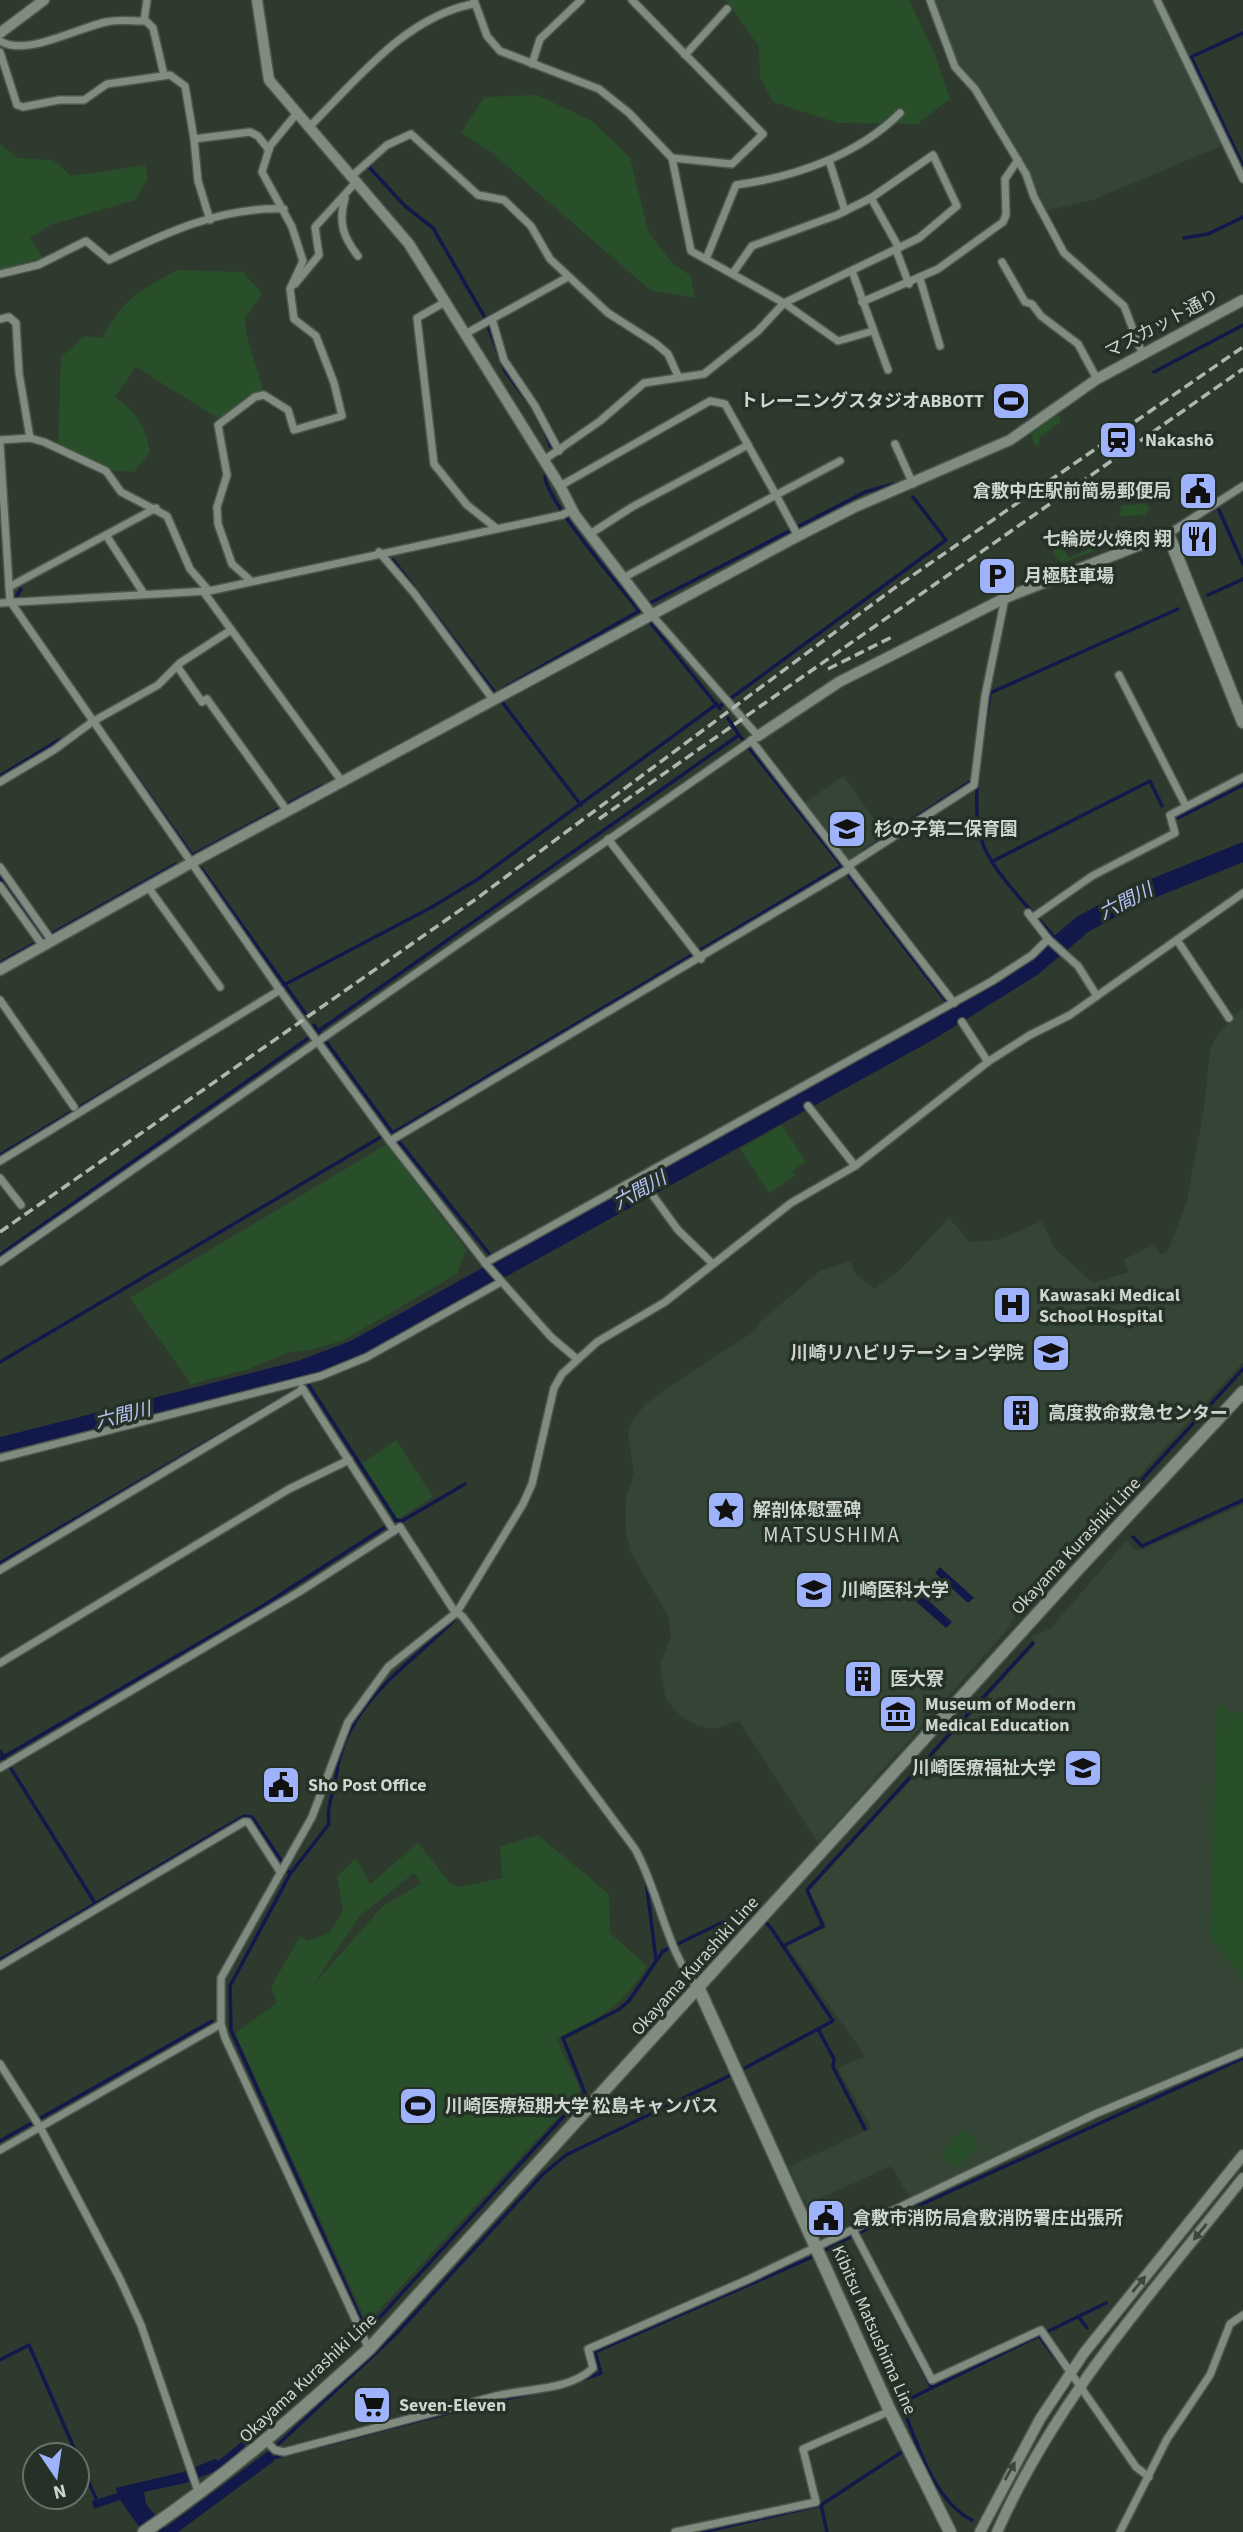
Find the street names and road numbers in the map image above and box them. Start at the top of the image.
street label: マスカット通り [1101,283,1223,365]
street label: Okayama Kurashiki Line [1005,1472,1147,1620]
street label: Okayama Kurashiki Line [625,1891,765,2041]
street label: Kibitsu Matsushima Line [825,2242,923,2419]
street label: Okayama Kurashiki Line [234,2307,382,2449]

